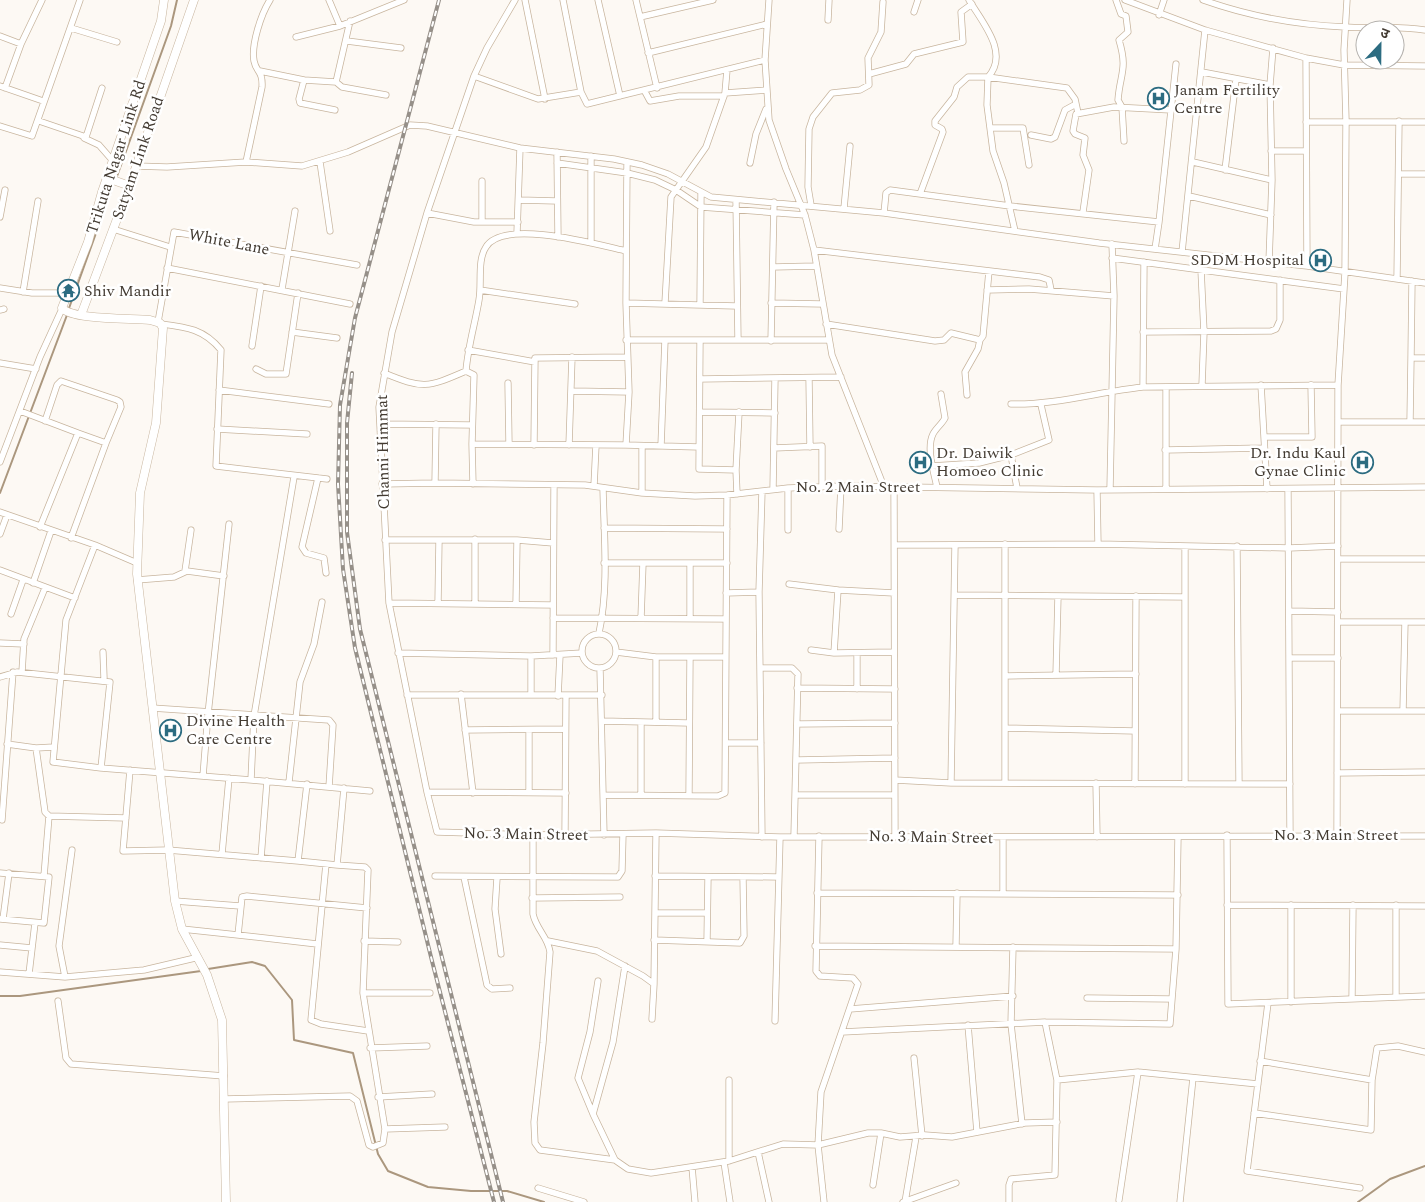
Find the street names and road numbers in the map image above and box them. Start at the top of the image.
street label: Trikuta Nagar Link Rd [80,77,152,237]
street label: Satyam Link Road [106,93,170,223]
street label: White Lane [186,222,272,262]
street label: Channi Himmat [370,394,396,510]
street label: No. 2 Main Street [796,475,921,499]
street label: No. 3 Main Street [463,821,589,847]
street label: No. 3 Main Street [1274,823,1399,847]
street label: No. 3 Main Street [868,824,994,850]

